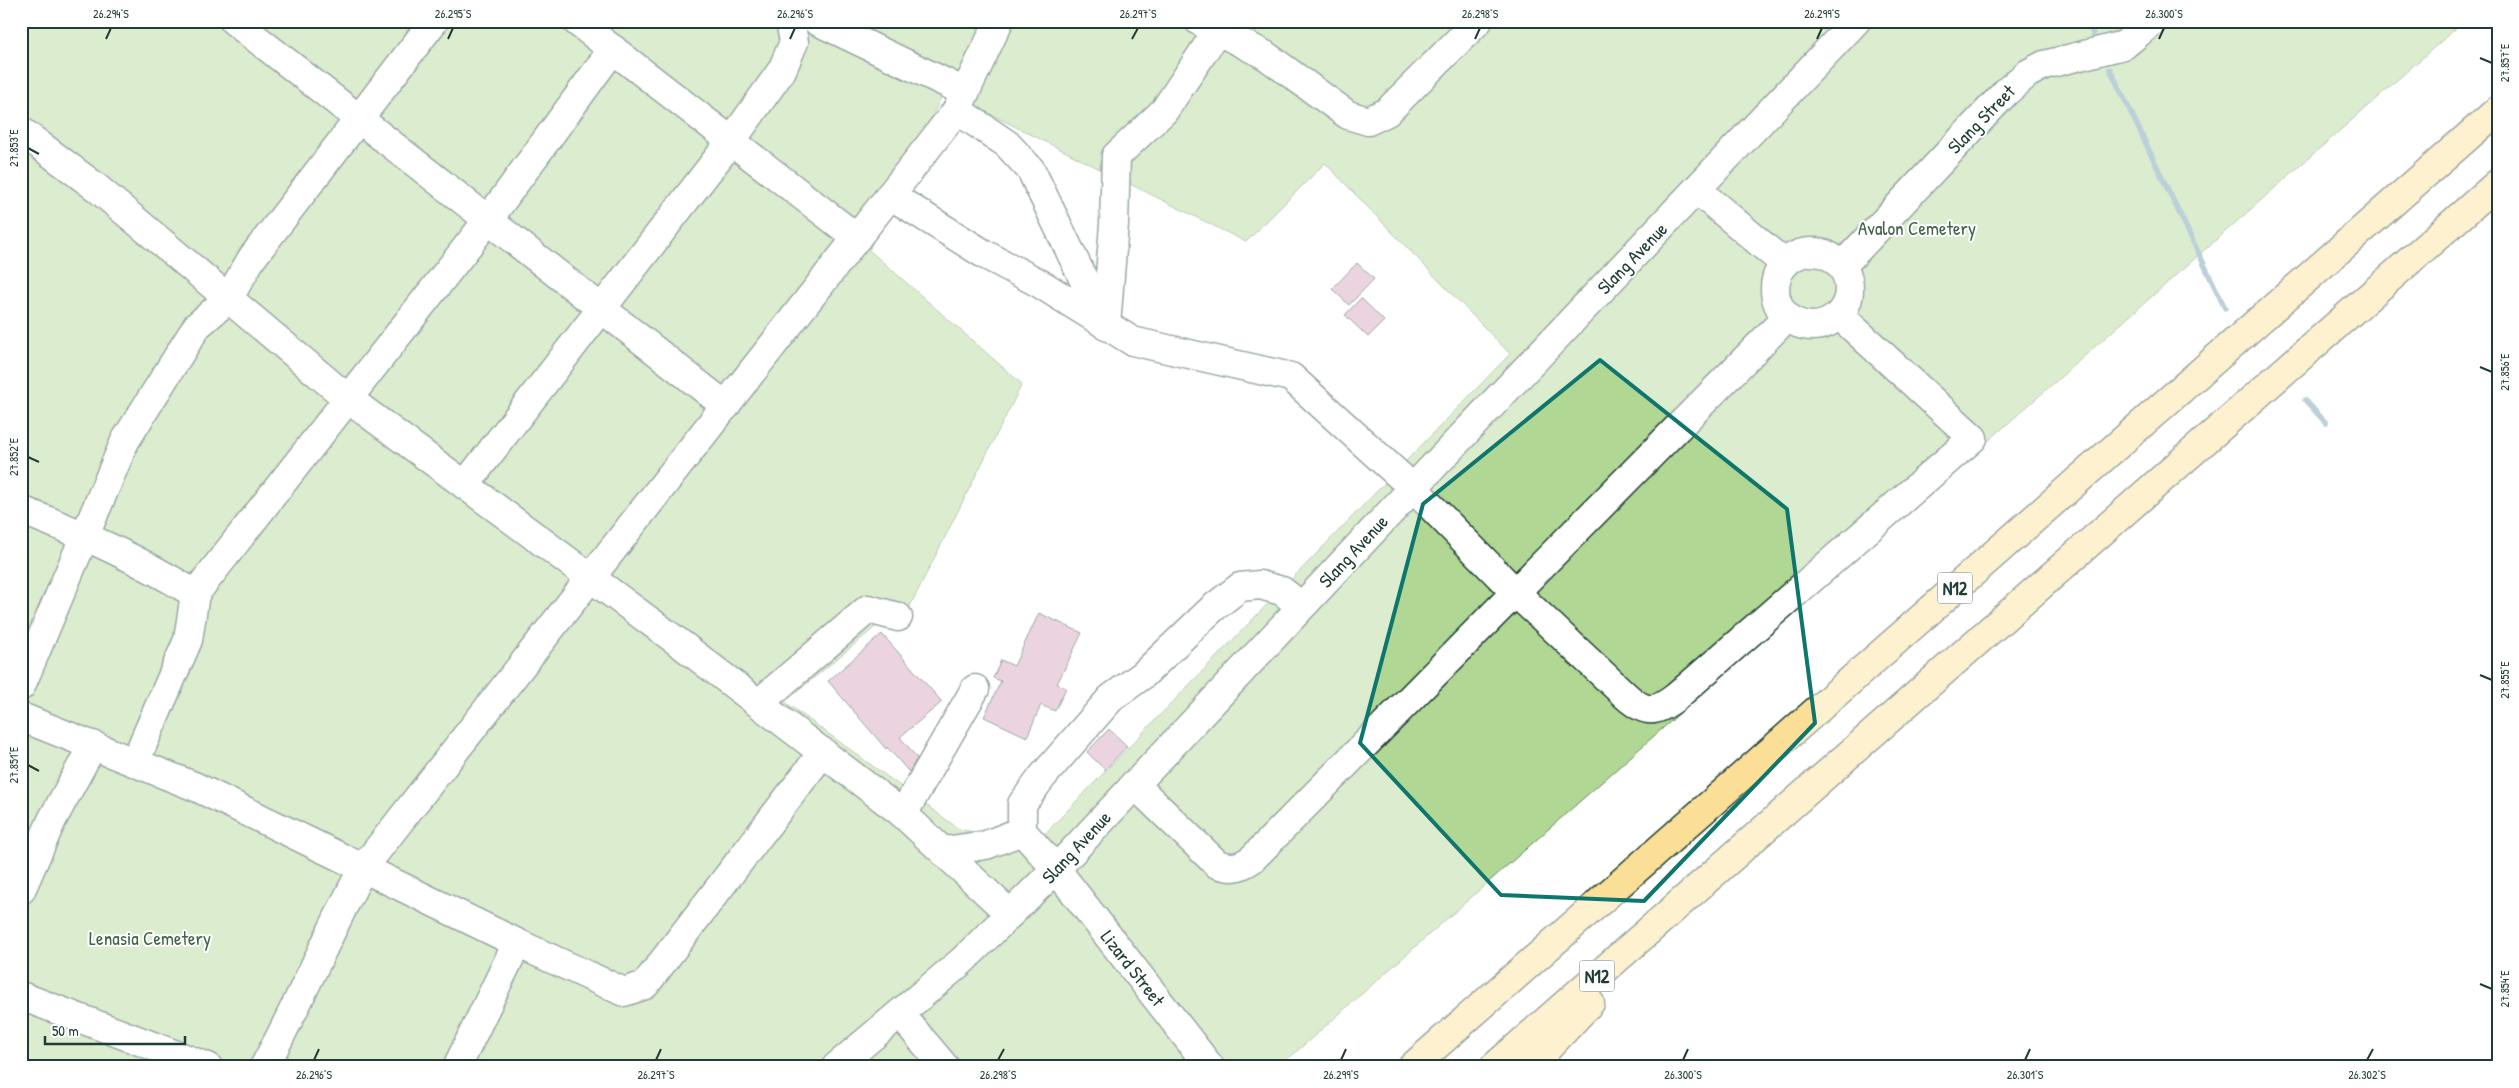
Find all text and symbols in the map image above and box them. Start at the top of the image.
text: 26.294°S [93,5,129,22]
text: 26.295°S [435,5,472,22]
text: 26.296°S [777,5,814,22]
text: 26.297°S [1119,5,1157,22]
text: 26.298°S [1462,5,1499,22]
text: 26.299°S [1804,5,1840,22]
text: 26.300°S [2145,5,2183,22]
text: 27.857°E [2496,43,2513,82]
street label: Slang Street [1941,78,2021,159]
text: 27.853°E [5,128,22,167]
park label: Avalon Cemetery [1858,215,1976,241]
street label: Slang Avenue [1591,216,1673,300]
text: 27.856°E [2496,353,2513,391]
text: 27.852°E [5,437,22,476]
street label: Slang Avenue [1313,509,1394,593]
road number: N12 [1938,572,1972,604]
text: 27.855°E [2496,661,2513,699]
text: 27.851°E [5,746,22,783]
street label: Slang Avenue [1036,805,1117,889]
street label: Lizard Street [1095,924,1171,1012]
park label: Lenasia Cemetery [89,925,211,951]
road number: N12 [1580,960,1614,991]
text: 27.854°E [2496,970,2513,1007]
scale bar [45,1013,185,1045]
text: 50 m [52,1020,79,1041]
text: 26.296°S [296,1066,333,1083]
text: 26.297°S [637,1066,675,1083]
text: 26.298°S [980,1066,1017,1083]
text: 26.299°S [1323,1066,1359,1083]
text: 26.300°S [1664,1066,1702,1083]
text: 26.301°S [2007,1066,2044,1083]
text: 26.302°S [2348,1066,2386,1083]

